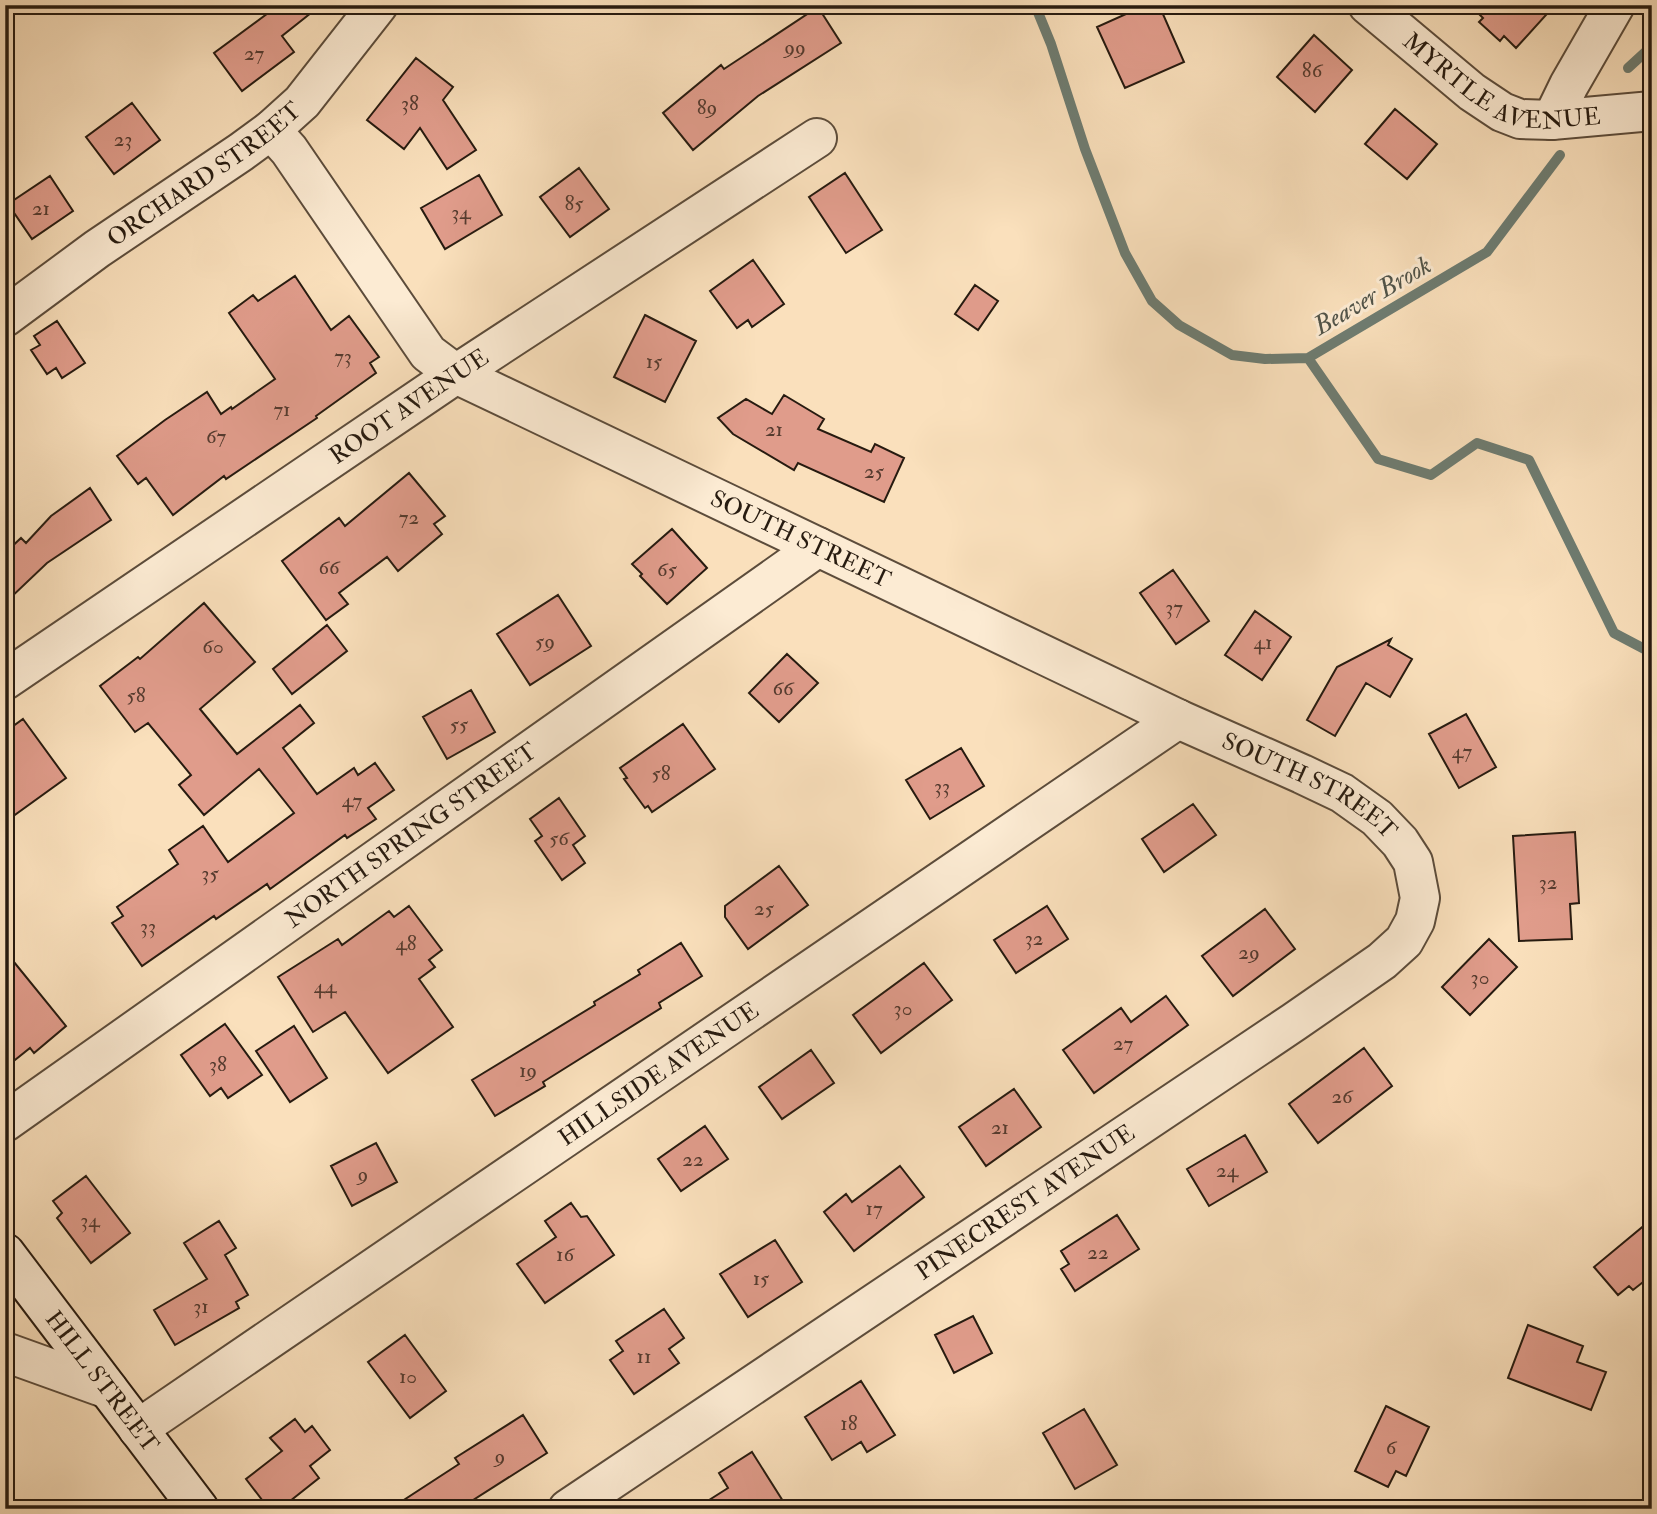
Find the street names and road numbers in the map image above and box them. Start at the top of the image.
street label: MYRTLE AVENUE [1396,26,1602,137]
street label: ORCHARD STREET [101,95,308,254]
street label: ROOT AVENUE [324,342,495,471]
street label: SOUTH STREET [705,483,896,596]
street label: SOUTH STREET [1217,725,1404,846]
street label: NORTH SPRING STREET [279,736,543,935]
street label: HILLSIDE AVENUE [552,995,765,1153]
street label: PINECREST AVENUE [910,1118,1141,1287]
street label: HILL STREET [38,1305,166,1459]

